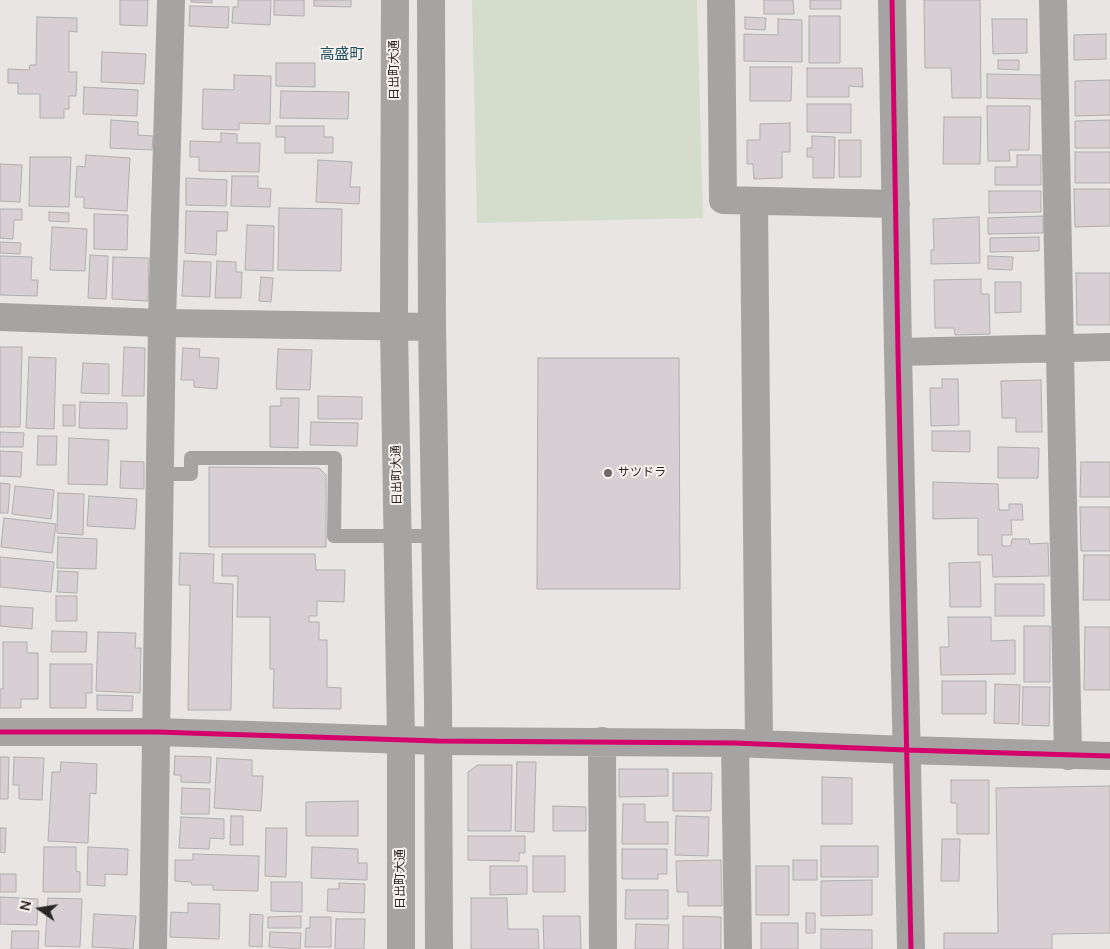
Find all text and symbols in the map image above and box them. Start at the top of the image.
street label: 日出町大通 [388,40,402,100]
district label: 高盛町 [320,46,364,64]
street label: 日出町大通 [389,445,405,505]
place label: サツドラ [618,466,666,480]
marker: サツドラ [602,467,614,479]
street label: 日出町大通 [394,849,408,909]
north arrow [15,884,65,934]
text: N [15,898,35,913]

